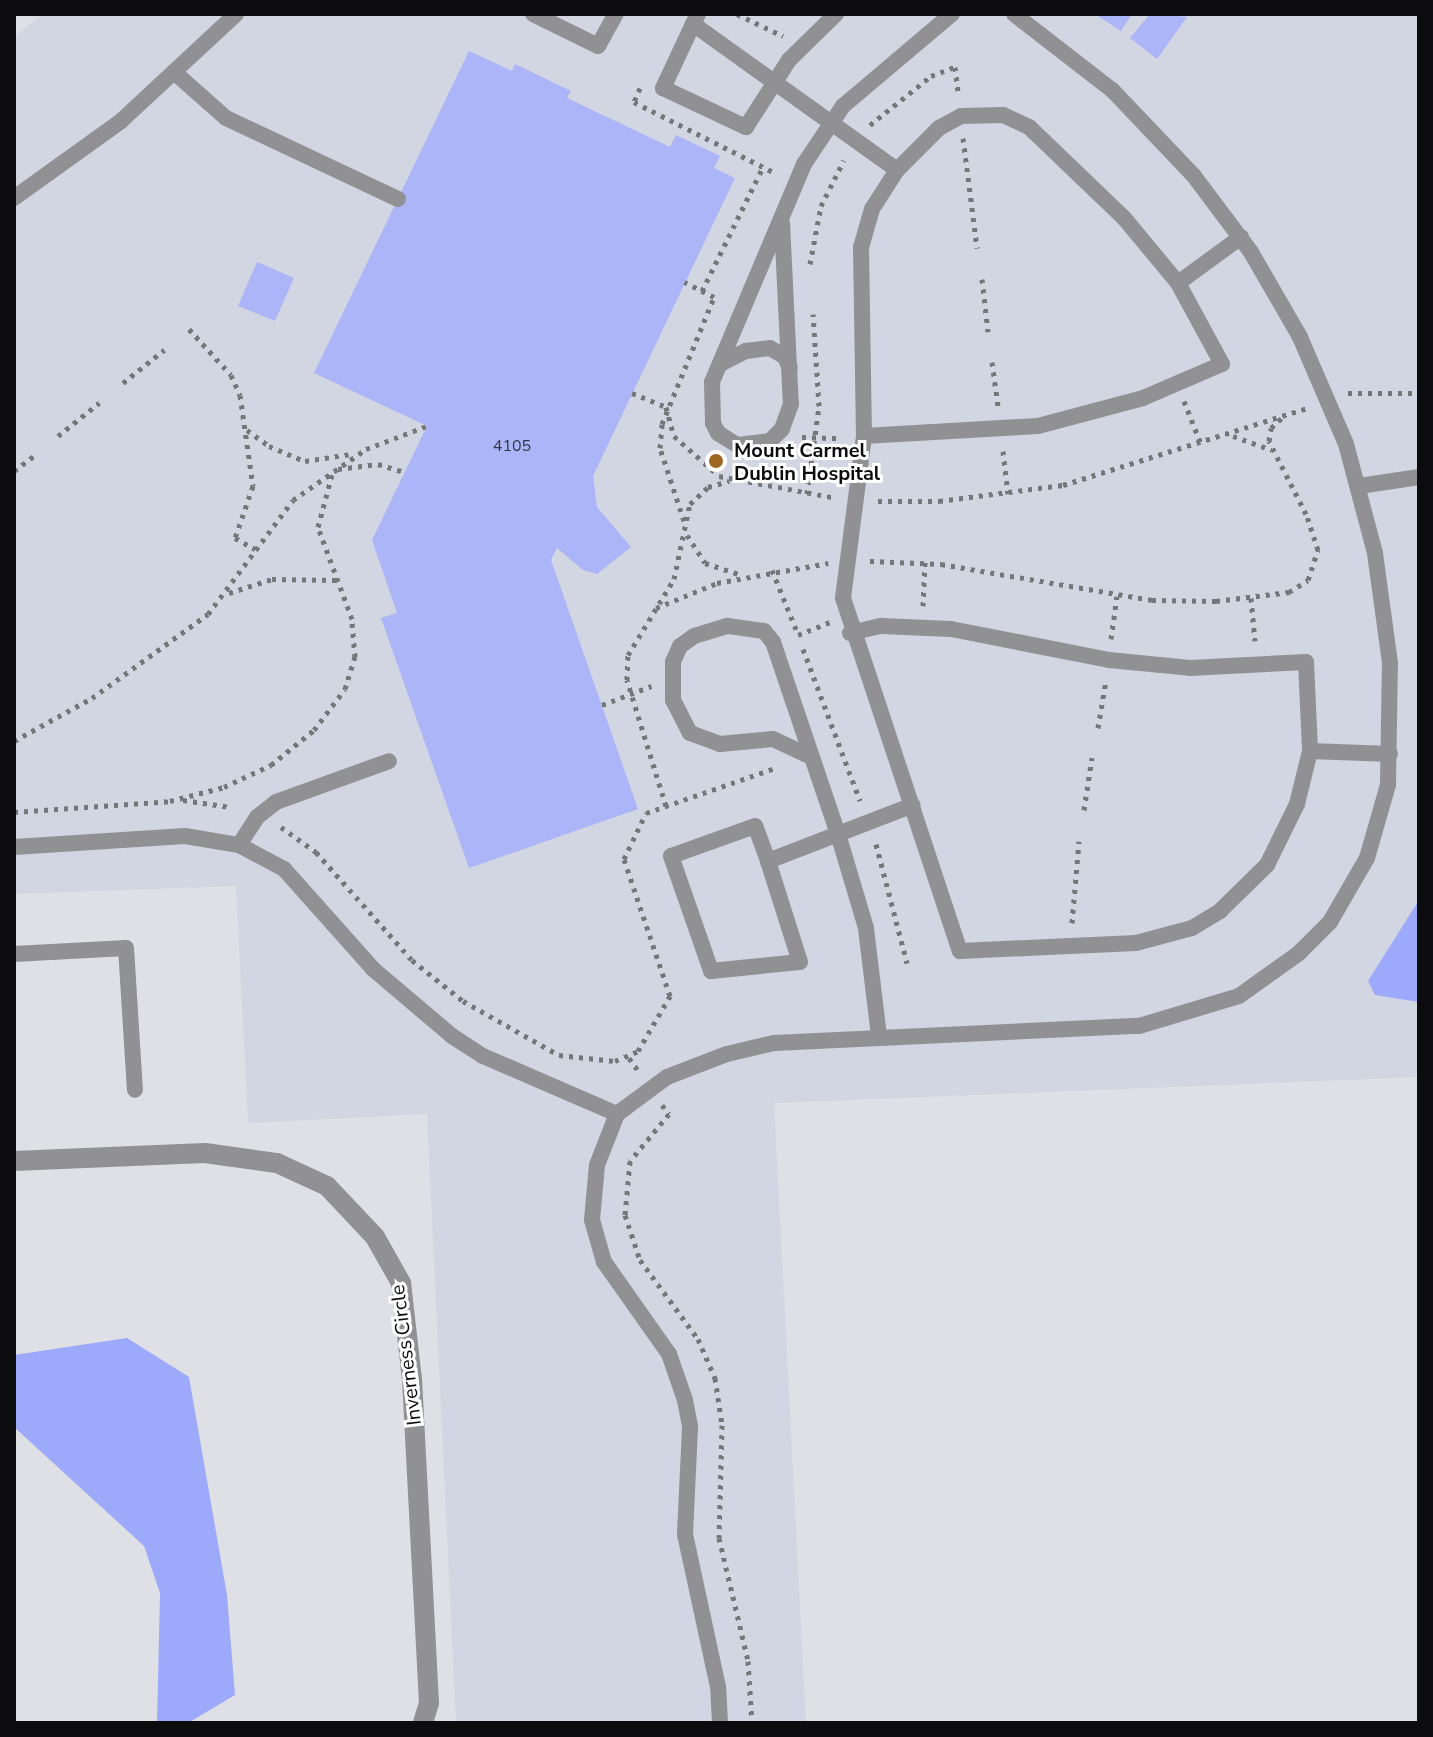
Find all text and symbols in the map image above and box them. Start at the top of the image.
house number: 4105 [493,436,531,456]
place label: Mount Carmel Dublin Hospital [734,438,880,485]
marker: Mount Carmel Dublin Hospital [705,450,727,472]
street label: Inverness Circle [385,1283,427,1427]

